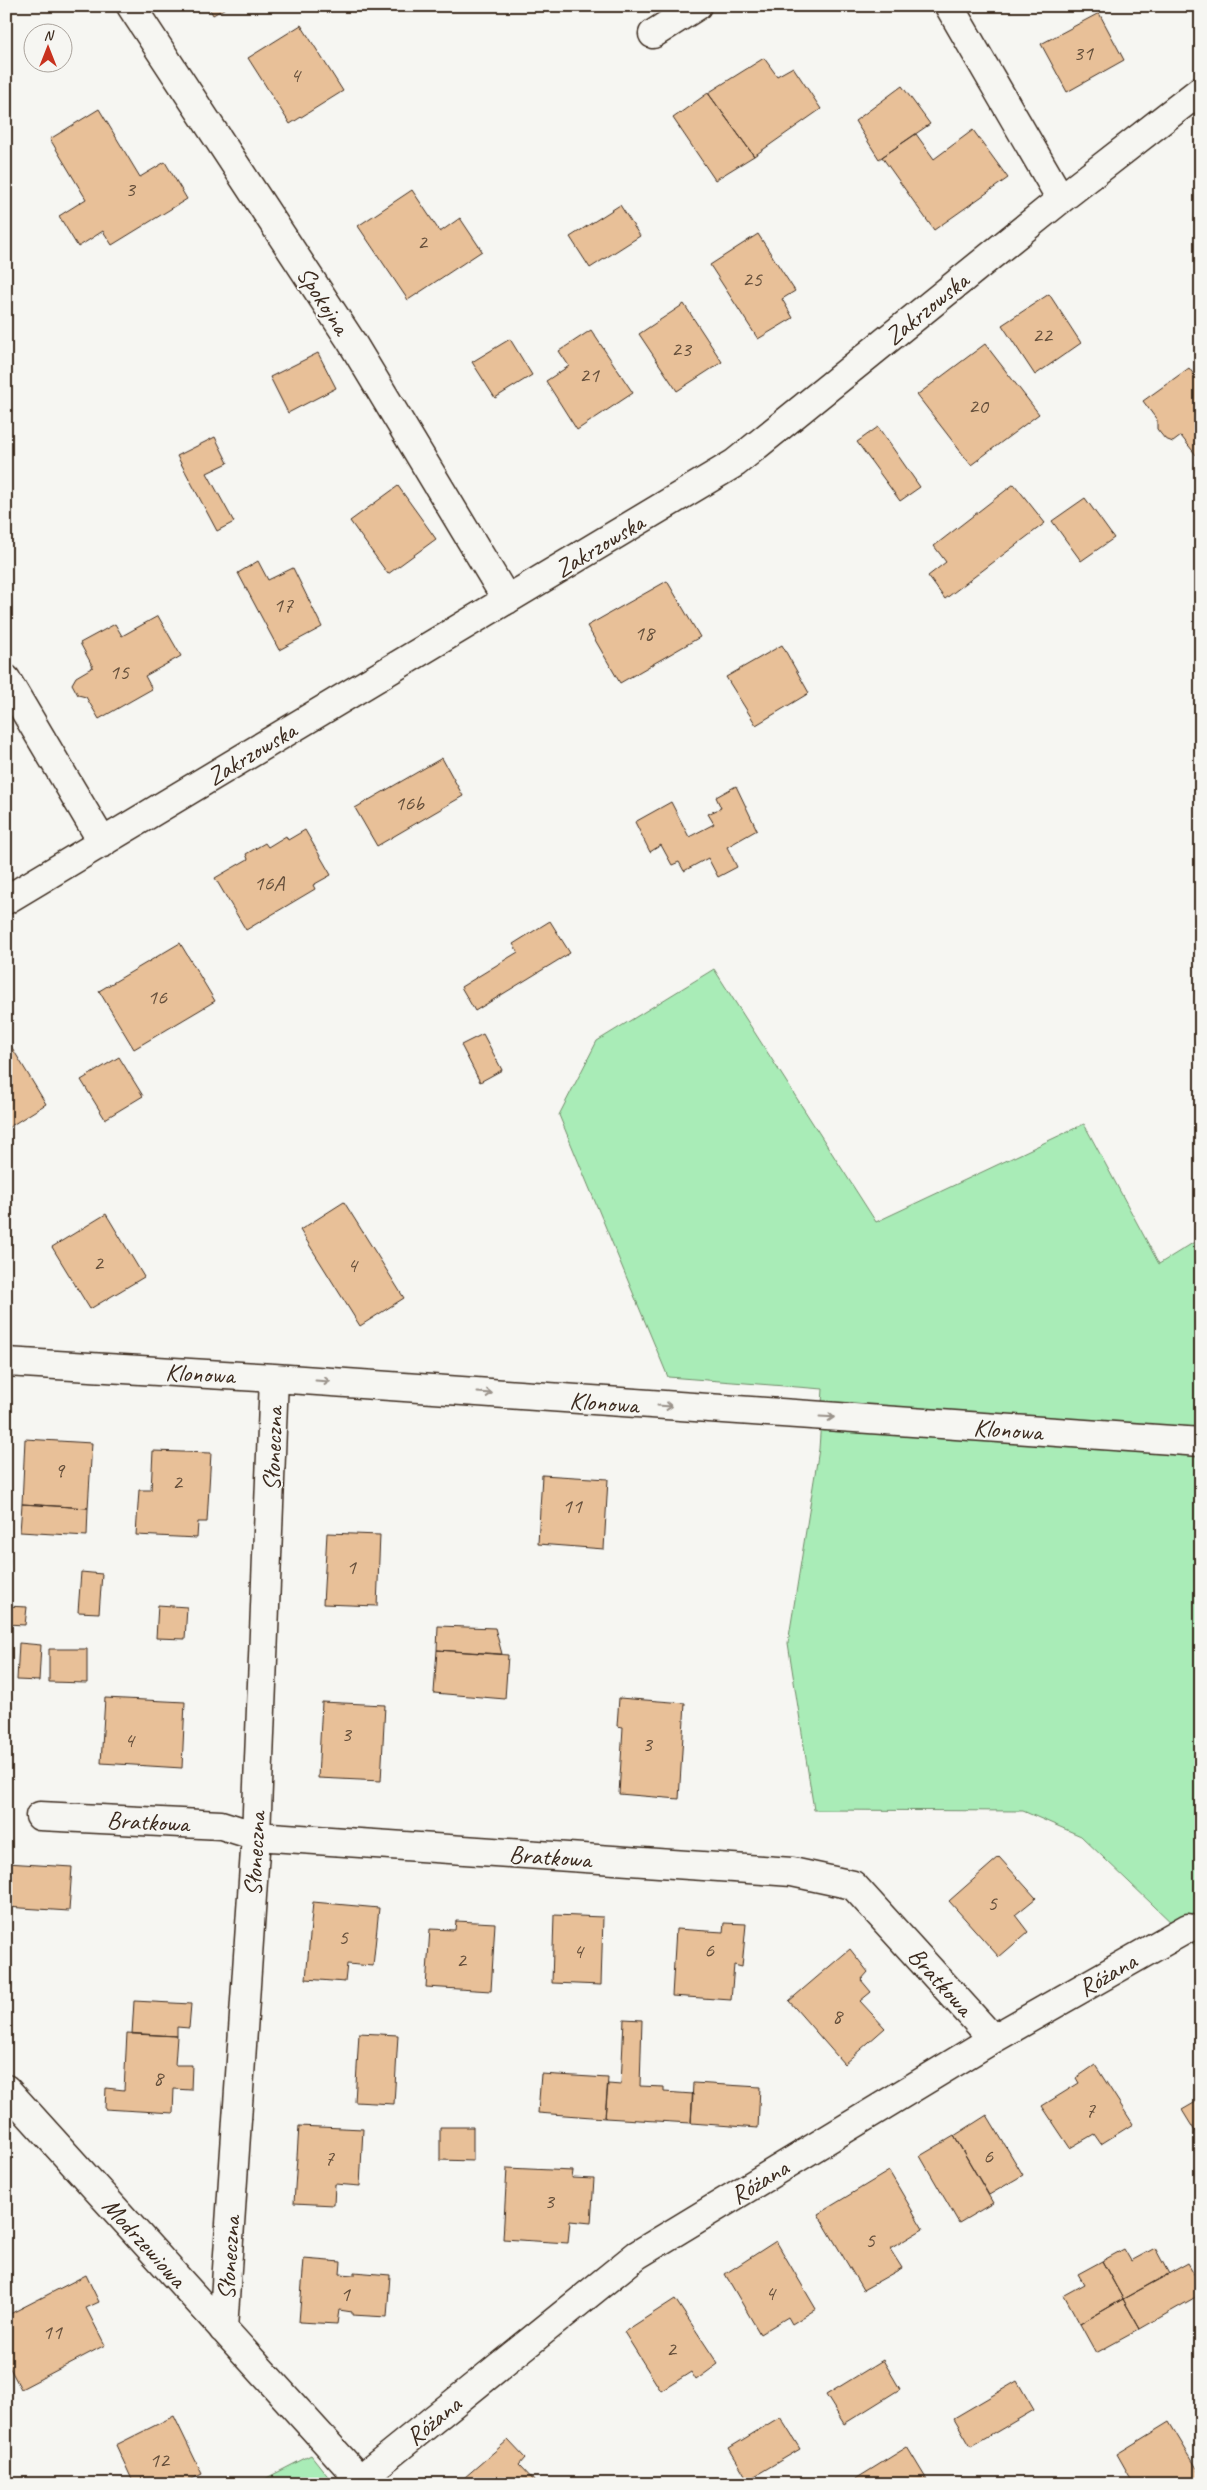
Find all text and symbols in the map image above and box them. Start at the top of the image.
north arrow [22,22,72,72]
text: N [44,27,55,44]
house number: 31 [1073,39,1094,67]
house number: 4 [290,61,302,89]
house number: 3 [125,175,137,203]
house number: 2 [417,228,429,256]
street label: Spokojna [289,260,358,343]
street label: Zakrzowska [878,263,977,352]
house number: 25 [742,265,763,293]
house number: 22 [1032,321,1054,349]
house number: 23 [671,335,693,363]
house number: 21 [579,361,600,389]
house number: 20 [968,392,990,420]
street label: Zakrzowska [549,505,653,585]
house number: 17 [273,591,294,619]
house number: 18 [634,619,656,647]
house number: 15 [109,658,130,686]
street label: Zakrzowska [201,713,305,793]
house number: 16b [394,789,425,817]
house number: 16A [254,869,285,897]
house number: 16 [147,983,168,1011]
house number: 2 [93,1249,105,1277]
house number: 4 [347,1251,359,1279]
street label: Klonowa [165,1356,238,1392]
one-way arrow [315,1377,331,1386]
street label: Klonowa [568,1385,642,1422]
one-way arrow [477,1388,493,1398]
one-way arrow [656,1401,672,1411]
street label: Słoneczna [256,1404,291,1492]
one-way arrow [818,1412,834,1422]
street label: Klonowa [972,1412,1046,1449]
house number: 9 [54,1456,66,1484]
house number: 2 [172,1468,184,1496]
house number: 11 [562,1492,583,1520]
house number: 1 [346,1553,357,1581]
house number: 3 [341,1720,353,1748]
house number: 4 [124,1726,136,1754]
house number: 3 [642,1730,654,1758]
street label: Bratkowa [106,1804,193,1840]
street label: Słoneczna [237,1808,273,1897]
street label: Bratkowa [508,1838,595,1876]
house number: 5 [987,1889,998,1917]
house number: 5 [338,1923,349,1951]
house number: 6 [704,1936,715,1964]
house number: 4 [573,1937,585,1965]
street label: Bratkowa [901,1940,981,2025]
street label: Różana [1073,1944,1144,2004]
house number: 2 [456,1946,468,1974]
house number: 8 [832,2002,844,2030]
house number: 8 [153,2064,165,2092]
house number: 7 [1085,2096,1096,2124]
house number: 6 [983,2142,994,2170]
house number: 7 [324,2144,335,2172]
street label: Różana [725,2151,796,2212]
house number: 3 [544,2187,556,2215]
street label: Modrzewiowa [95,2191,195,2296]
street label: Słoneczna [210,2212,248,2301]
house number: 5 [865,2226,876,2254]
house number: 4 [765,2279,777,2307]
house number: 1 [340,2280,351,2308]
house number: 11 [42,2318,63,2346]
house number: 2 [666,2335,678,2363]
street label: Różana [399,2387,469,2453]
house number: 12 [149,2446,171,2474]

